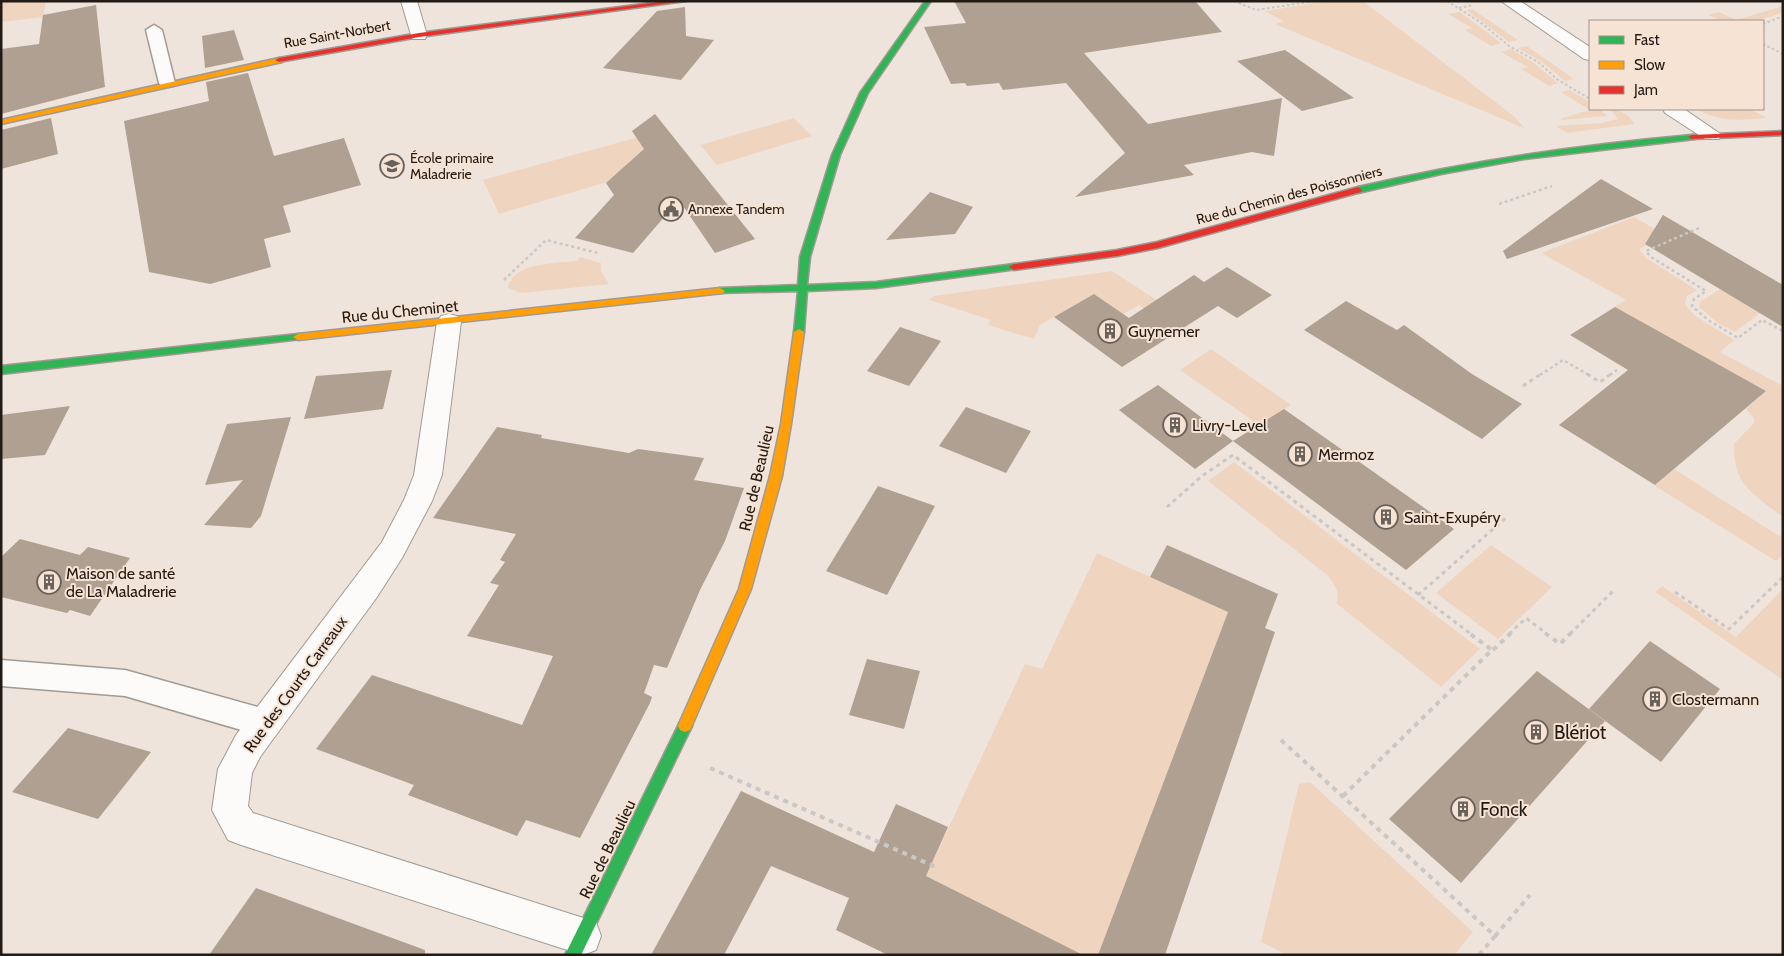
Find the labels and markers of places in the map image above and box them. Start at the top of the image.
place label: École primaire Maladrerie [410,149,494,183]
school or university icon: École primaire Maladrerie [379,153,405,179]
public building icon: Annexe Tandem [658,196,684,222]
place label: Annexe Tandem [688,200,784,218]
building icon: Guynemer [1097,318,1123,344]
place label: Guynemer [1128,322,1200,341]
building icon: Livry-Level [1162,412,1188,438]
place label: Livry-Level [1192,416,1267,435]
building icon: Mermoz [1287,441,1313,467]
place label: Mermoz [1318,445,1375,464]
building icon: Saint-Exupéry [1373,504,1399,530]
place label: Saint-Exupéry [1404,508,1500,527]
place label: Maison de santé de La Maladrerie [66,564,177,601]
building icon: Maison de santé de La Maladrerie [36,569,62,595]
building icon: Clostermann [1642,686,1668,712]
place label: Clostermann [1672,690,1759,709]
building icon: Blériot [1523,719,1549,745]
place label: Blériot [1554,721,1607,744]
building icon: Fonck [1450,796,1476,822]
place label: Fonck [1480,798,1528,821]

